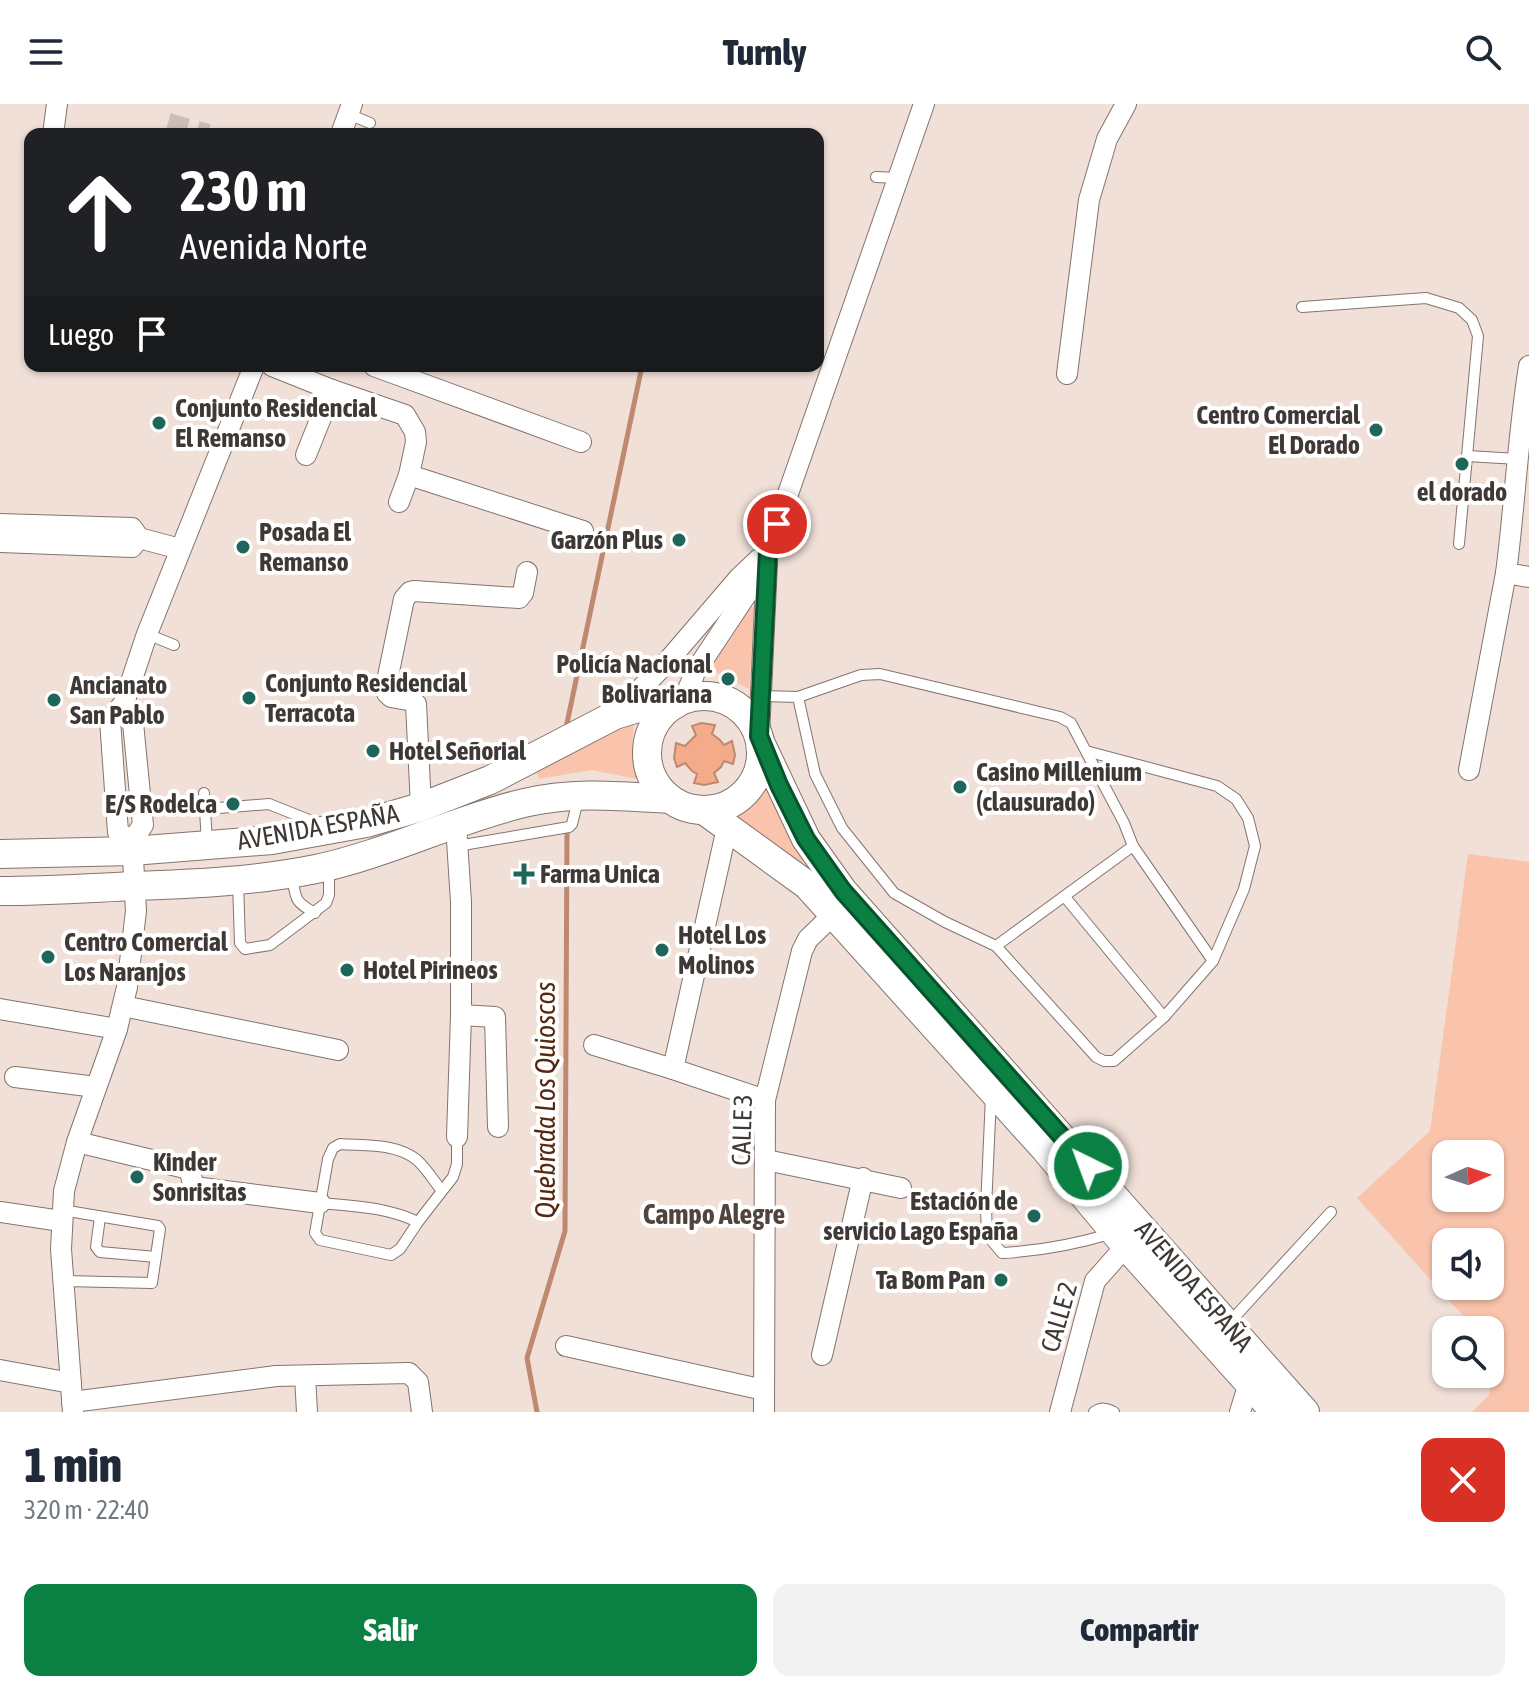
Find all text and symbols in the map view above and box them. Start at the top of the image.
icon: menu [24,30,68,74]
icon: search [1461,30,1505,74]
text: Turnly [723,31,806,73]
text: 230 m [180,159,307,223]
icon: ahead [48,160,152,264]
text: Avenida Norte [180,225,368,267]
icon: arrive [130,312,174,356]
text: Luego [48,317,114,351]
place label: Conjunto Residencial El Remanso [175,393,378,453]
place label: Centro Comercial El Dorado [1196,400,1361,460]
marker: Conjunto Residencial El Remanso [150,414,168,432]
marker: Centro Comercial El Dorado [1367,421,1385,439]
marker: el dorado [1453,455,1471,473]
place label: el dorado [1417,477,1507,507]
pin [743,490,811,558]
icon: arrive [755,502,799,546]
place label: Posada El Remanso [259,517,352,577]
place label: Garzón Plus [551,525,663,555]
marker: Garzón Plus [670,531,688,549]
marker: Posada El Remanso [234,538,252,556]
place label: Policía Nacional Bolivariana [556,649,713,709]
place label: Conjunto Residencial Terracota [265,668,468,728]
place label: Ancianato San Pablo [69,670,167,730]
marker: Policía Nacional Bolivariana [719,670,737,688]
marker: Conjunto Residencial Terracota [240,689,258,707]
marker: Ancianato San Pablo [45,691,63,709]
place label: Hotel Señorial [389,736,527,766]
marker: Hotel Señorial [364,742,382,760]
place label: Casino Millenium (clausurado) [976,757,1142,817]
marker: Casino Millenium (clausurado) [951,778,969,796]
place label: E/S Rodelca [105,789,217,819]
marker: E/S Rodelca [224,795,242,813]
street label: AVENIDA ESPAÑA [235,798,401,856]
place label: Farma Unica [540,859,660,889]
marker: Farma Unica [515,865,533,883]
place label: Hotel Los Molinos [678,920,766,980]
place label: Centro Comercial Los Naranjos [64,927,229,987]
marker: Hotel Los Molinos [653,941,671,959]
marker: Centro Comercial Los Naranjos [39,948,57,966]
place label: Hotel Pirineos [363,955,498,985]
marker: Hotel Pirineos [338,961,356,979]
water label: Quebrada Los Quioscos [529,981,561,1218]
street label: CALLE 3 [726,1094,758,1166]
position arrow [1046,1124,1130,1208]
north arrow [1432,1140,1504,1212]
map controls [1432,1140,1504,1388]
place label: Kinder Sonrisitas [153,1147,246,1207]
marker: Kinder Sonrisitas [128,1168,146,1186]
place label: Estación de servicio Lago España [823,1186,1018,1246]
district label: Campo Alegre [643,1198,785,1230]
marker: Estación de servicio Lago España [1025,1207,1043,1225]
street label: AVENIDA ESPAÑA [1129,1215,1259,1358]
button: sound [1432,1228,1504,1300]
place label: Ta Bom Pan [876,1265,985,1295]
marker: Ta Bom Pan [992,1271,1010,1289]
street label: CALLE 2 [1035,1279,1083,1355]
button: search [1432,1316,1504,1388]
text: 1 min [24,1437,122,1492]
button: close [1421,1438,1505,1522]
text: 320 m · 22:40 [24,1495,149,1525]
button: Salir [24,1584,757,1676]
button: Compartir [773,1584,1505,1676]

